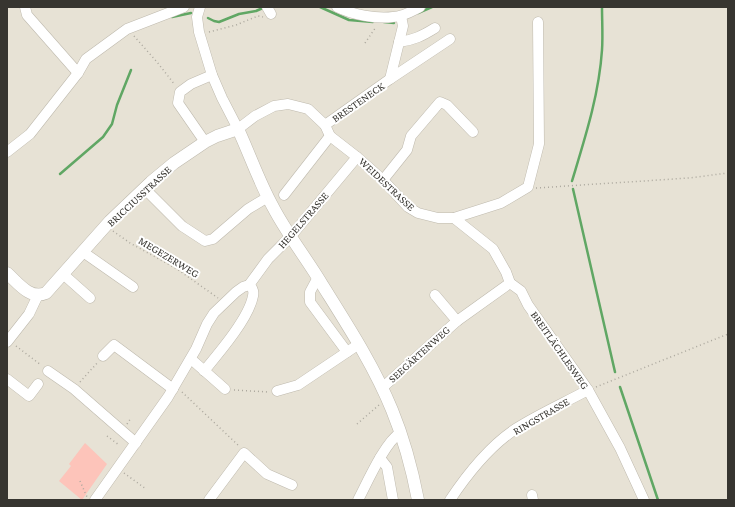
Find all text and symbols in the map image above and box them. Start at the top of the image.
street label: BRESTENECK [330,79,387,124]
street label: WEIDESTRASSE [357,155,417,213]
street label: BRICCIUSSTRASSE [104,163,174,229]
street label: HEGELSTRASSE [275,189,331,251]
street label: MEGEZERWEG [137,234,201,280]
street label: BREITLÄCHLESWEG [529,309,591,391]
street label: SEEGÄRTENWEG [386,323,452,385]
street label: RINGSTRASSE [511,395,571,437]

